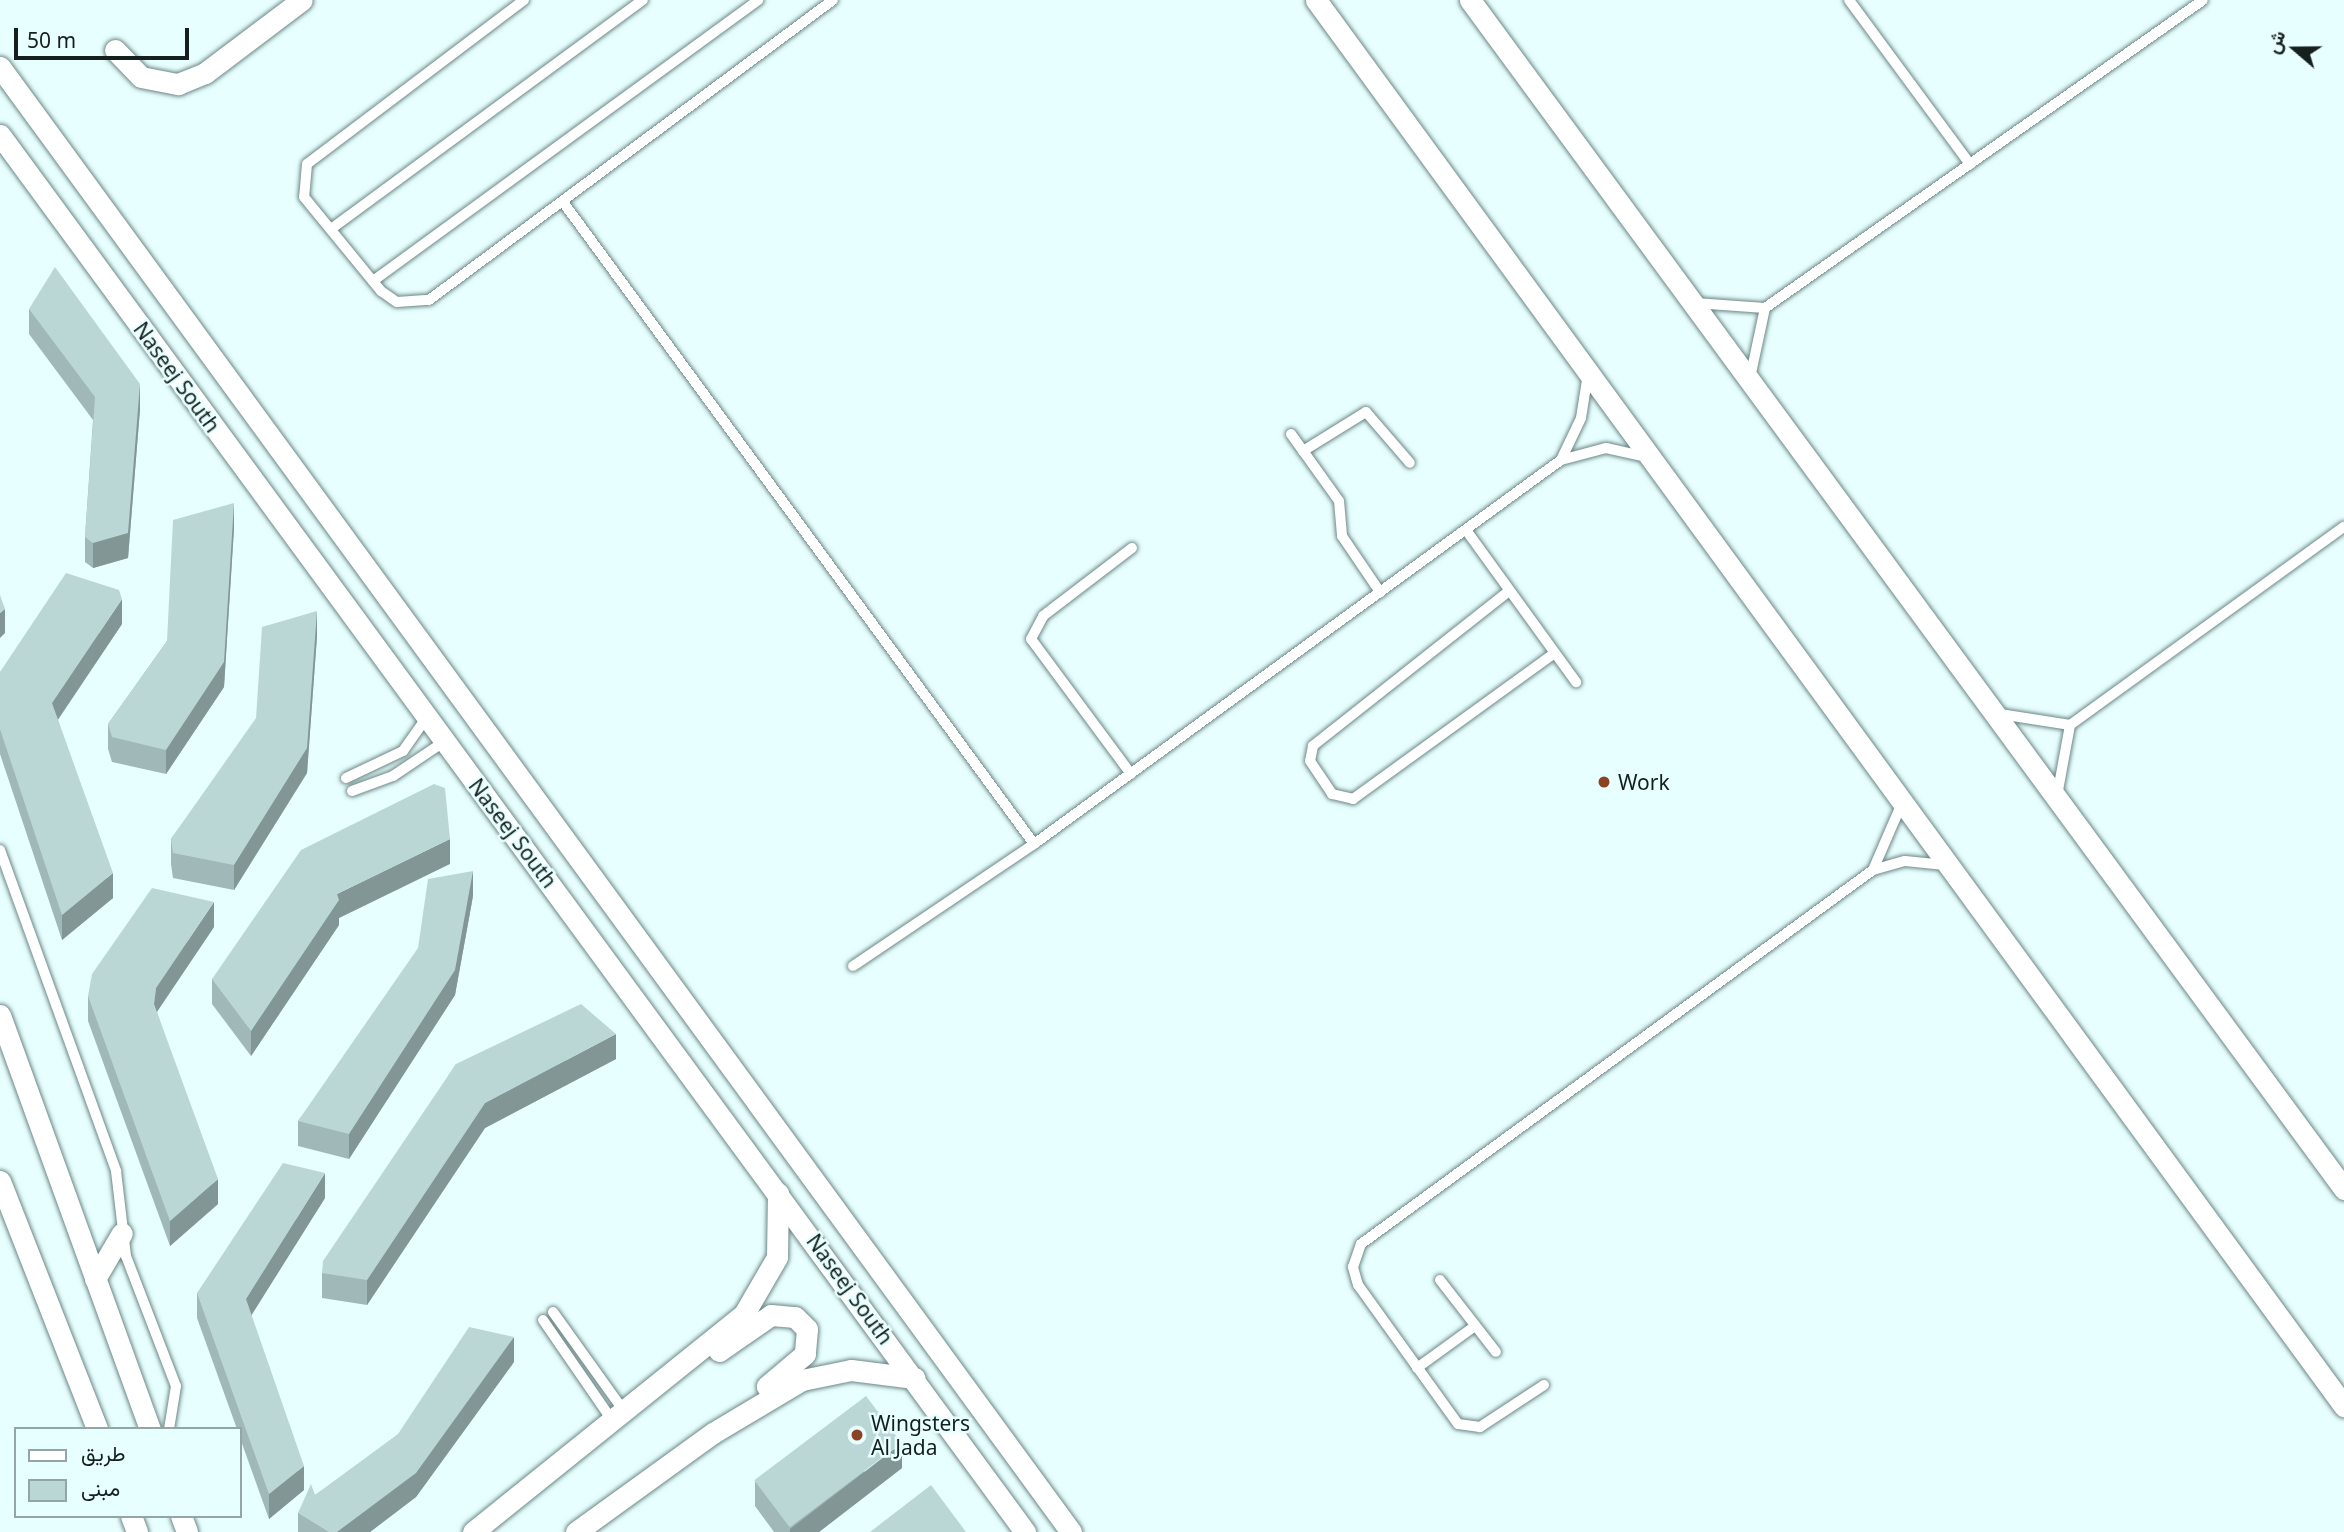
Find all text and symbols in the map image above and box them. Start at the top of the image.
scale bar [18,14,192,58]
north arrow [2260,14,2330,84]
text: 50 m [27,26,76,54]
text: ش [2259,27,2291,57]
street label: Naseej South [129,317,225,437]
place label: Work [1618,769,1670,795]
street label: Naseej South [464,773,562,893]
marker: Work [1596,774,1612,790]
street label: Naseej South [802,1229,898,1349]
place label: Wingsters Al Jada [871,1410,970,1460]
legend [14,1427,242,1518]
marker: Wingsters Al Jada [849,1427,865,1443]
text: طريق [81,1439,126,1467]
text: مبنى [81,1474,120,1502]

